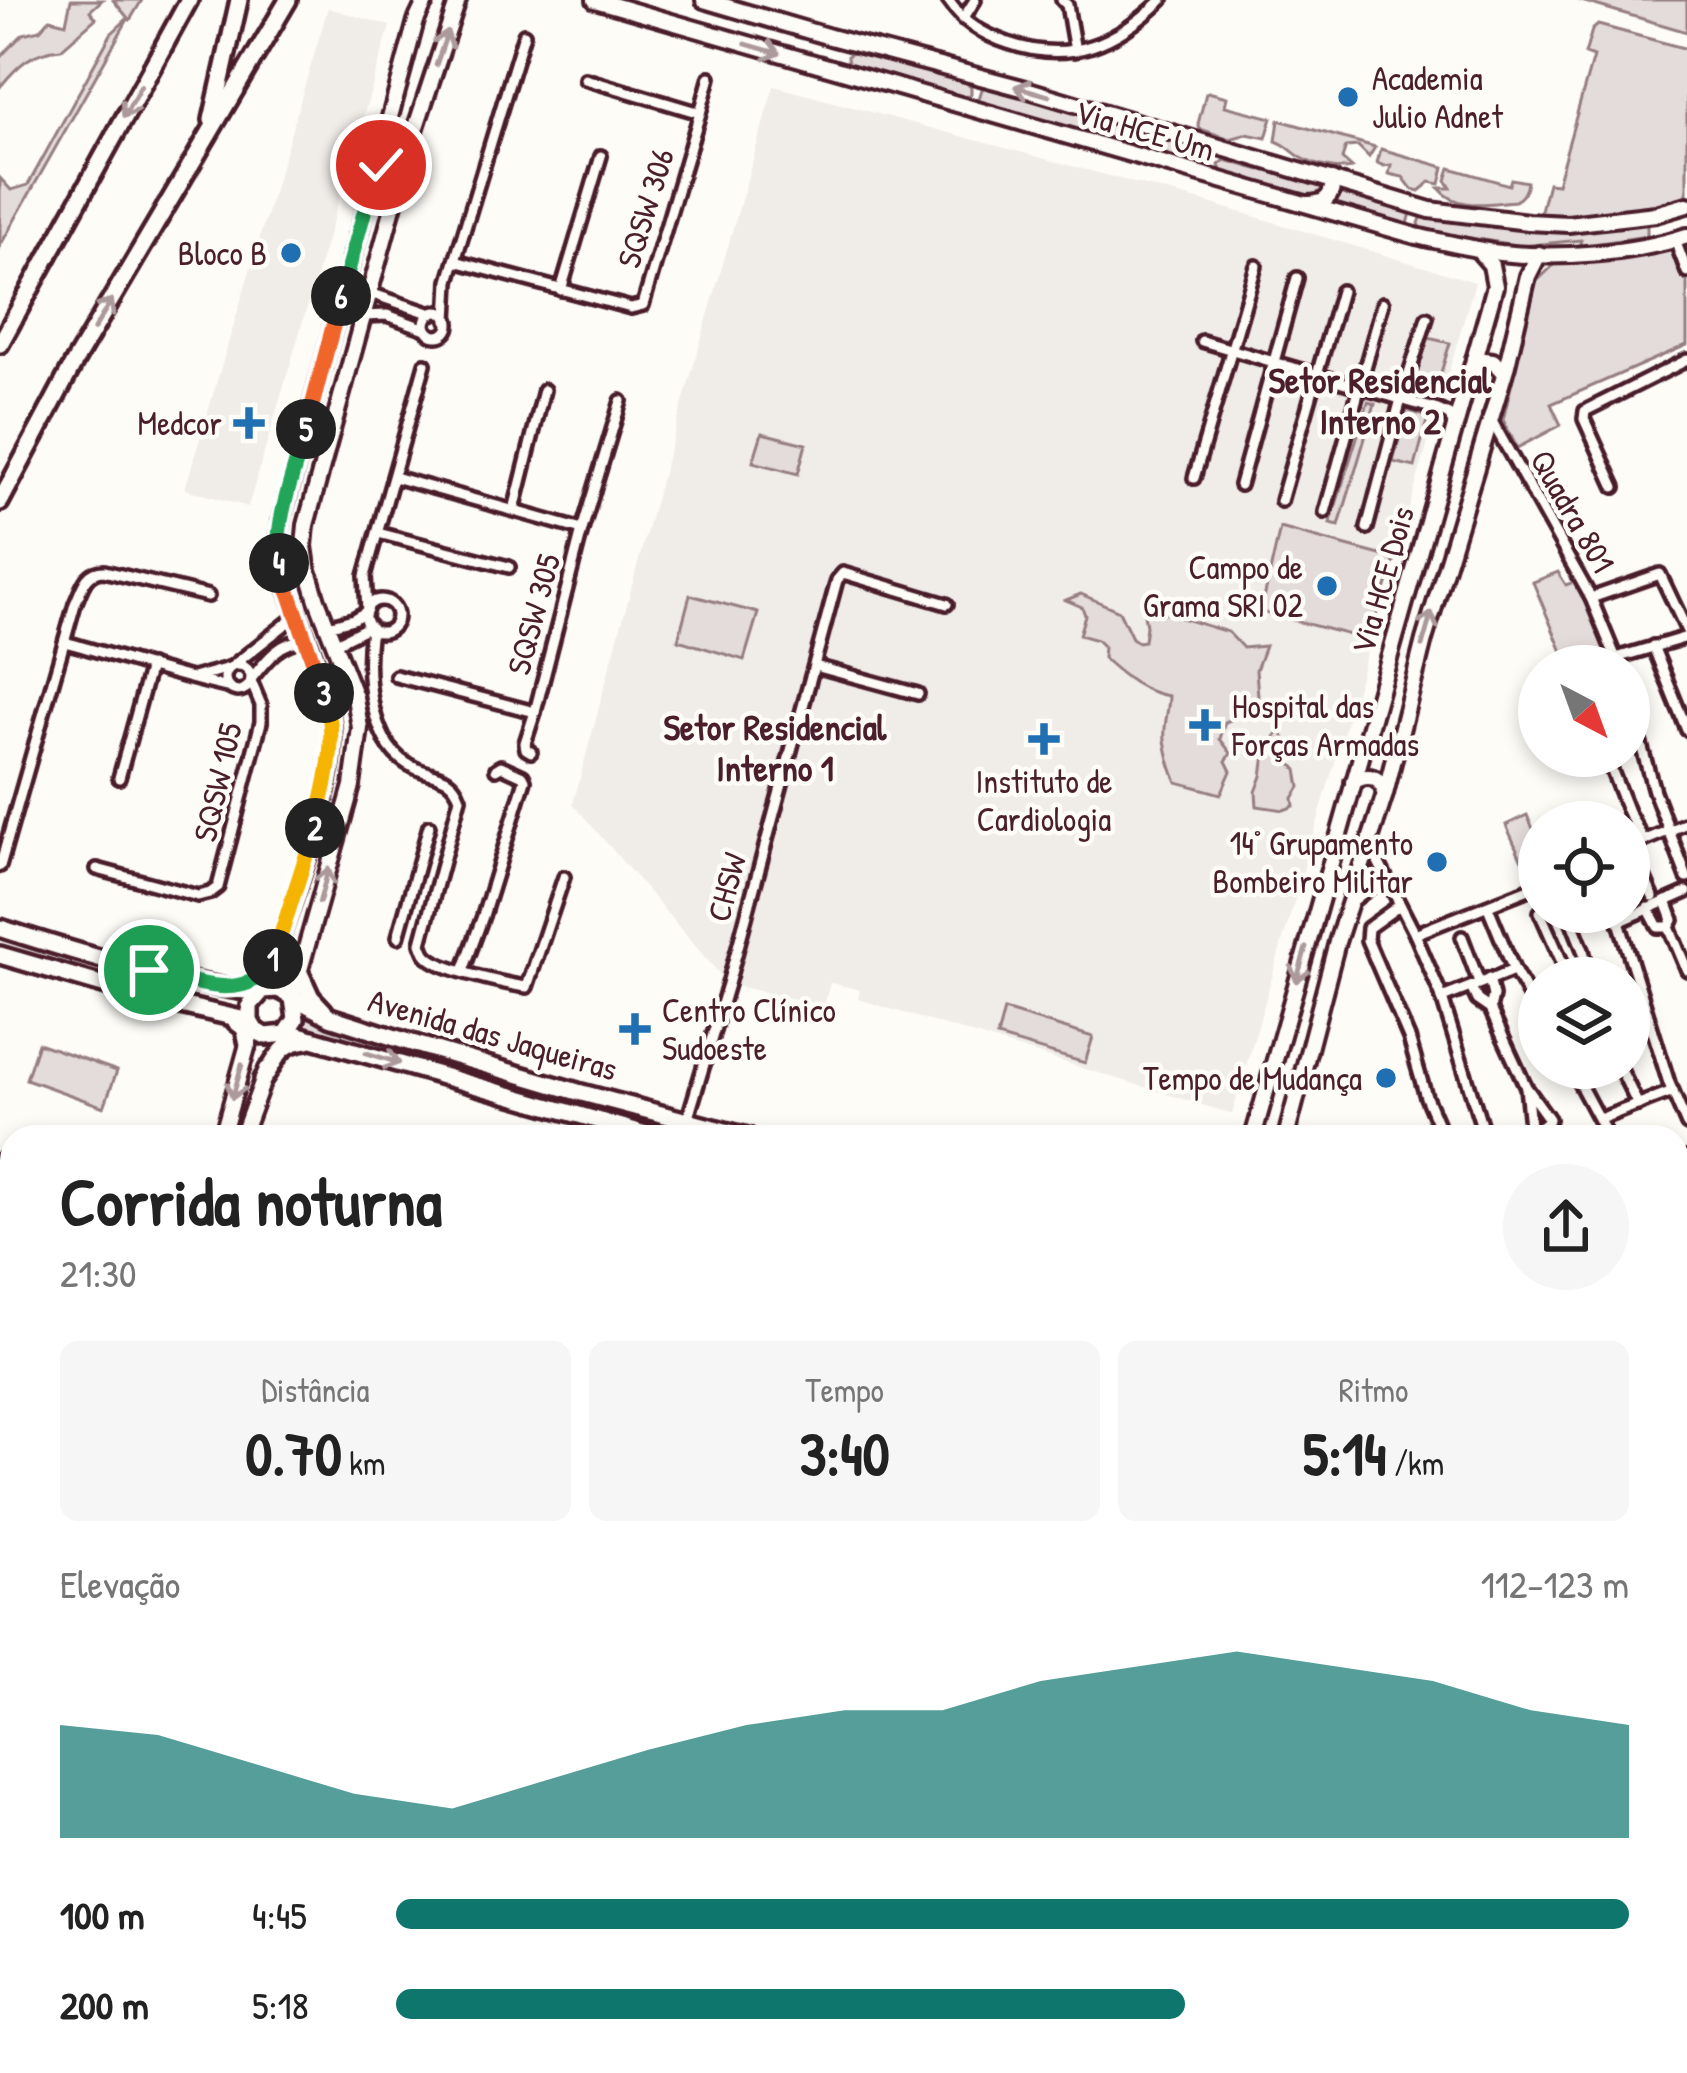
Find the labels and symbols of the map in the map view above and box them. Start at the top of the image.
one-way arrow [433,30,455,68]
one-way arrow [743,39,781,61]
place label: Academia Julio Adnet [1372,56,1503,138]
one-way arrow [1014,79,1052,101]
one-way arrow [120,84,143,119]
marker: Academia Julio Adnet [1335,84,1361,110]
street label: Via HCE Um [1070,89,1220,171]
pin [330,114,432,216]
street label: SQSW 306 [606,143,684,273]
place label: Bloco B [178,231,267,275]
marker: Bloco B [278,240,304,266]
pin: 6 [311,266,371,326]
one-way arrow [92,297,116,332]
district label: Setor Residencial Interno 2 [1269,355,1493,445]
pin: 5 [276,399,336,459]
place label: Medcor [138,401,222,445]
marker: Medcor [233,407,265,439]
street label: Quadra 801 [1520,442,1626,580]
street label: Via HCE Dois [1340,501,1424,659]
pin: 4 [249,533,309,593]
place label: Campo de Grama SRI 02 [1143,545,1304,627]
street label: SQSW 305 [496,549,570,679]
marker: Campo de Grama SRI 02 [1314,573,1340,599]
one-way arrow [1417,611,1439,649]
north arrow [1518,645,1650,777]
pin: 3 [294,663,354,723]
place label: Hospital das Forças Armadas [1231,684,1419,766]
district label: Setor Residencial Interno 1 [664,702,888,792]
marker: Hospital das Forças Armadas [1189,709,1221,741]
street label: SQSW 105 [182,718,252,846]
marker: Instituto de Cardiologia [1028,723,1060,755]
place label: Instituto de Cardiologia [976,759,1112,842]
pin: 2 [285,798,345,858]
place label: 14° Grupamento Bombeiro Militar [1213,821,1413,903]
street label: CHSW [696,848,756,926]
marker: 14° Grupamento Bombeiro Militar [1424,849,1450,875]
one-way arrow [314,867,336,905]
pin [98,919,200,1021]
pin: 1 [243,929,303,989]
one-way arrow [1289,945,1311,983]
street label: Avenida das Jaqueiras [363,977,622,1091]
place label: Centro Clínico Sudoeste [662,988,836,1070]
marker: Centro Clínico Sudoeste [619,1013,651,1045]
one-way arrow [364,1049,402,1071]
place label: Tempo de Mudança [1143,1056,1362,1101]
one-way arrow [225,1062,247,1100]
marker: Tempo de Mudança [1373,1065,1399,1091]

